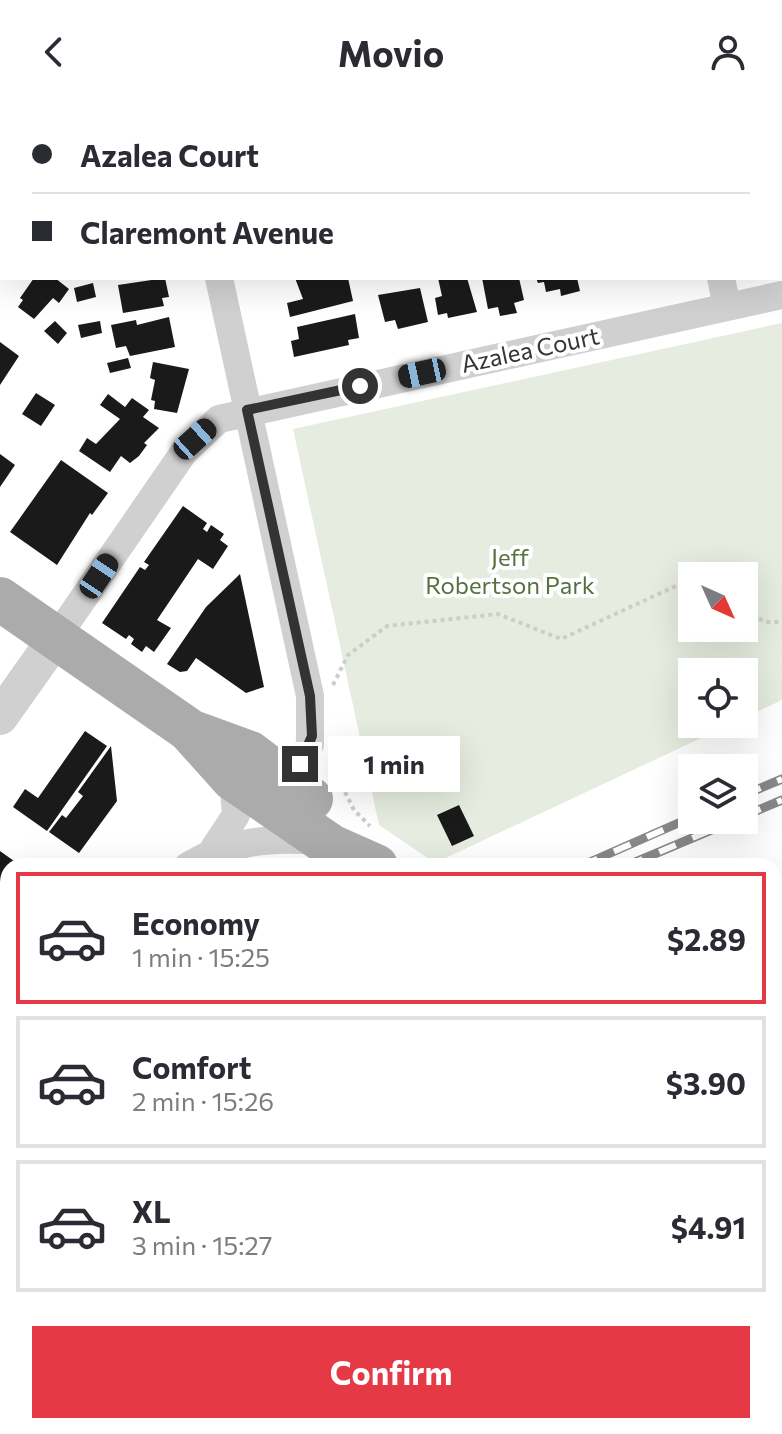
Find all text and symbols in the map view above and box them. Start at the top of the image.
icon: back [32,30,76,74]
text: Movio [338,30,444,74]
icon: person [706,30,750,74]
text: Azalea Court [80,136,259,173]
text: Claremont Avenue [80,213,334,250]
street label: Azalea Court [458,320,602,378]
car [396,356,448,390]
route start [342,368,378,404]
car [169,414,221,464]
park label: Jeff Robertson Park [425,542,595,599]
car [76,549,122,603]
north arrow [678,562,758,642]
map controls [678,562,758,834]
button: locate [678,658,758,738]
callout: 1 min [328,736,460,792]
route end [282,746,318,782]
text: 1 min [363,748,425,779]
button: layers [678,754,758,834]
icon: car [36,902,108,974]
text: Economy [132,904,260,941]
text: $2.89 [667,920,746,957]
text: 1 min · 15:25 [132,941,270,972]
icon: car [36,1046,108,1118]
text: Comfort [132,1048,251,1085]
text: $3.90 [666,1064,746,1101]
text: 2 min · 15:26 [132,1085,274,1116]
icon: car [36,1190,108,1262]
text: XL [132,1192,171,1229]
text: $4.91 [671,1208,746,1245]
text: 3 min · 15:27 [132,1229,272,1260]
button: Confirm [32,1326,750,1418]

